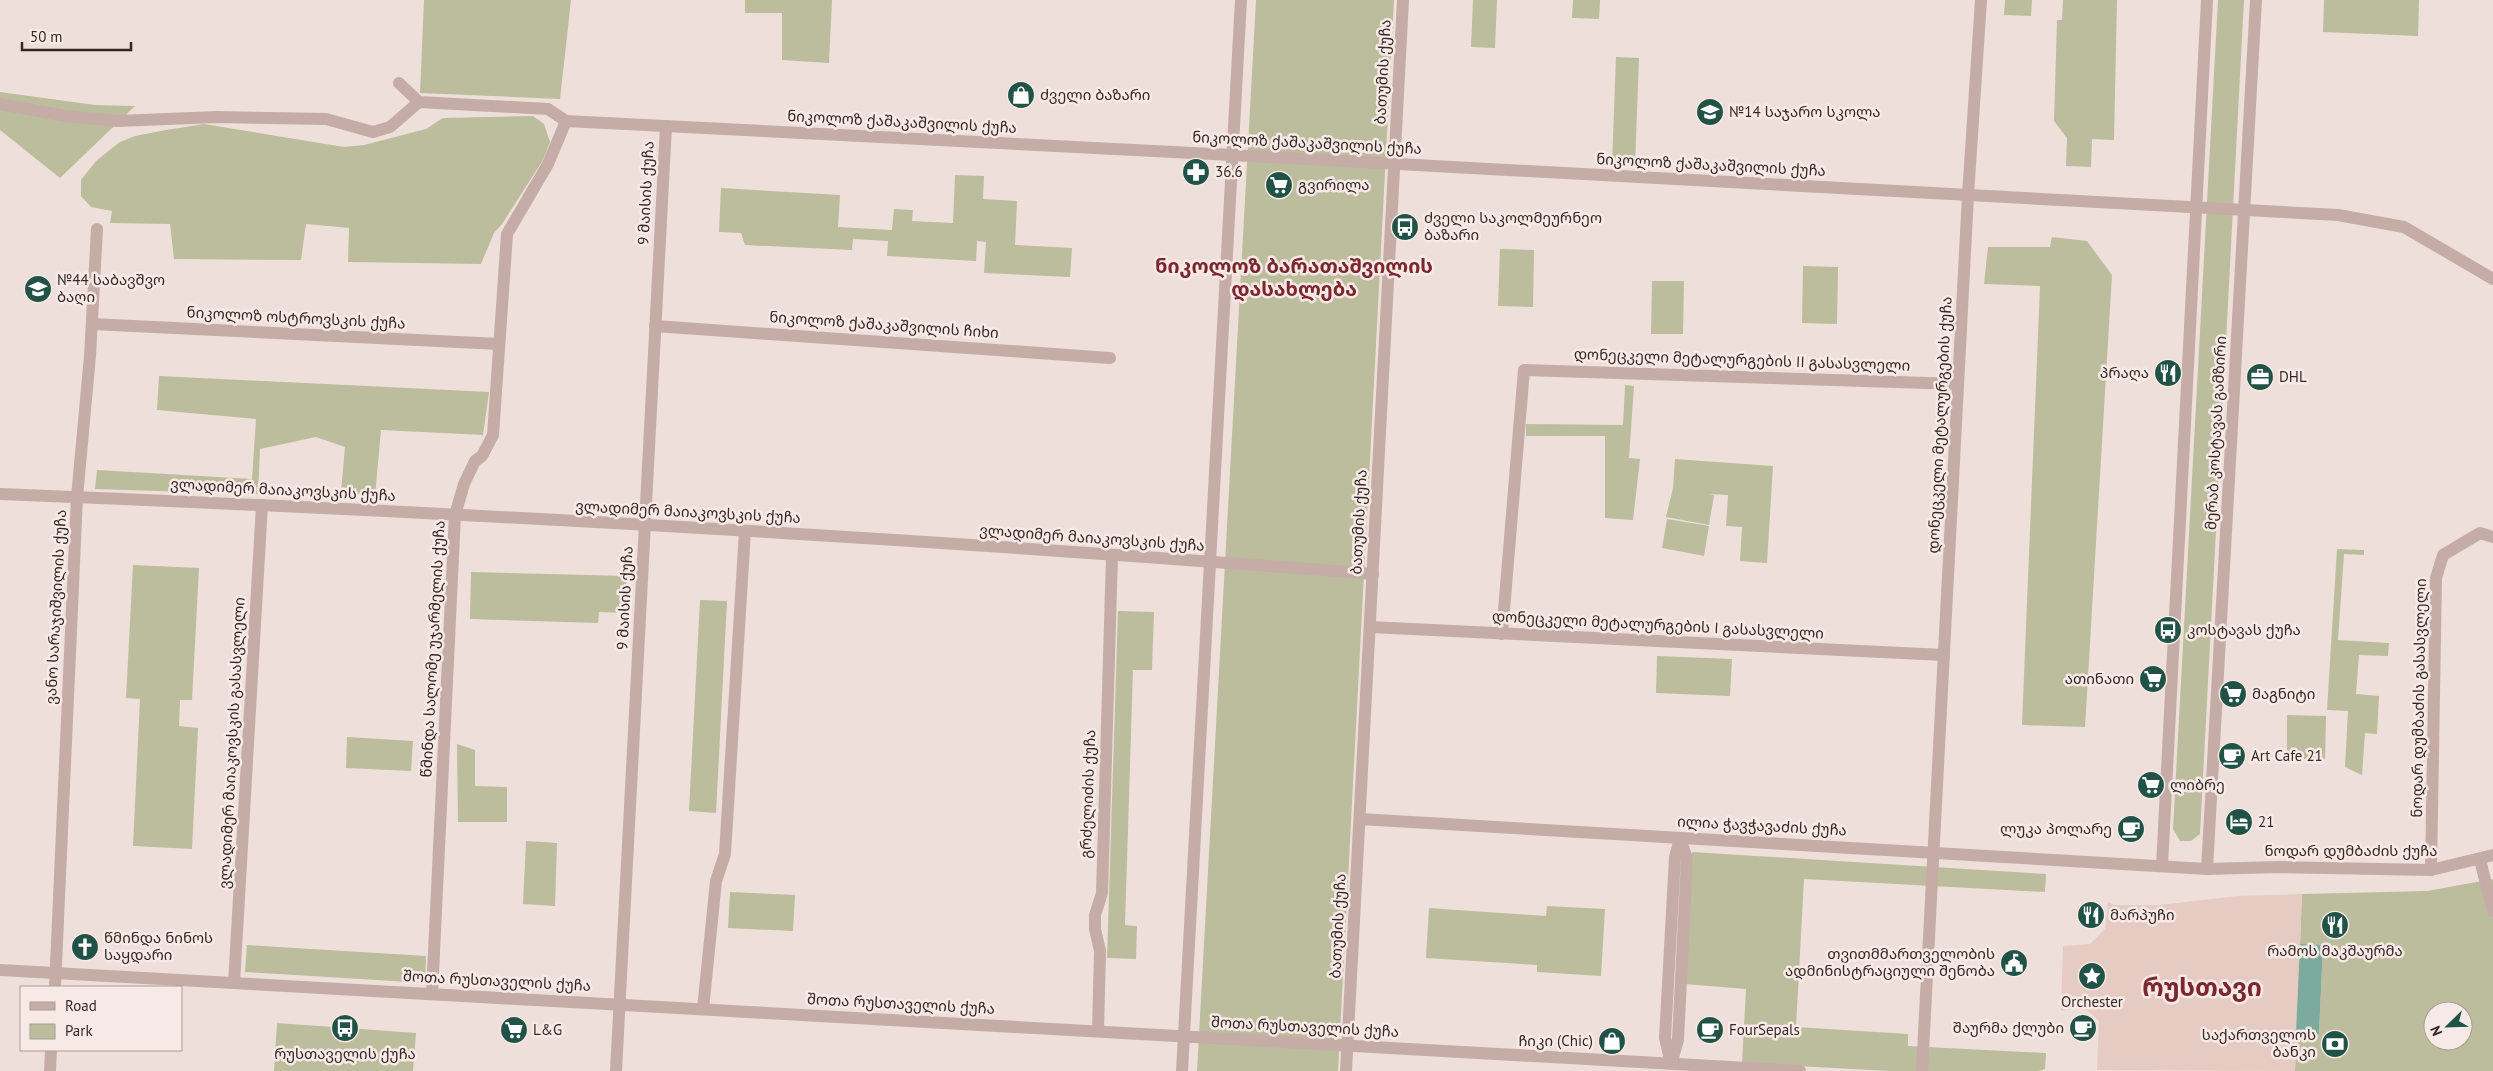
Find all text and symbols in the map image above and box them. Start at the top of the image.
street label: ბათუმის ქუჩა [1370,19,1395,125]
scale bar [22,20,131,52]
text: 50 m [30,27,63,46]
shop icon: ძველი ბაზარი [1006,80,1036,110]
place label: ძველი ბაზარი [1040,85,1150,104]
school or university icon: №14 საჯარო სკოლა [1695,97,1725,127]
place label: №14 საჯარო სკოლა [1729,102,1881,121]
street label: ნიკოლოზ ქაშაკაშვილის ქუჩა [787,106,1017,137]
street label: ნიკოლოზ ქაშაკაშვილის ქუჩა [1192,127,1422,158]
street label: 9 მაისის ქუჩა [633,141,658,245]
street label: ნიკოლოზ ქაშაკაშვილის ქუჩა [1596,149,1826,180]
pharmacy icon: 36.6 [1181,157,1211,187]
place label: 36.6 [1215,162,1243,181]
supermarket icon: გვირილა [1264,170,1294,200]
place label: გვირილა [1298,175,1369,194]
place label: ძველი საკოლმეურნეო ბაზარი [1424,208,1602,244]
bus stop icon: ძველი საკოლმეურნეო ბაზარი [1390,212,1420,242]
district label: ნიკოლოზ ბარათაშვილის დასახლება [1155,253,1433,302]
place label: №44 საბავშვო ბაღი [57,270,165,306]
school or university icon: №44 საბავშვო ბაღი [23,274,53,304]
street label: დონეცკელი მეტალურგების ქუჩა [1923,296,1956,554]
street label: ნიკოლოზ ოსტროვსკის ქუჩა [186,302,406,333]
street label: ნიკოლოზ ქაშაკაშვილის ჩიხი [769,307,999,342]
street label: მერაბ კოსტავას გამზირი [2201,335,2230,530]
street label: დონეცკელი მეტალურგების II გასასვლელი [1573,344,1911,375]
restaurant icon: პრაღა [2153,358,2183,388]
office icon: DHL [2245,362,2275,392]
place label: პრაღა [2100,363,2149,382]
place label: DHL [2279,367,2307,386]
street label: ბათუმის ქუჩა [1346,469,1371,575]
street label: ვლადიმერ მაიაკოვსკის ქუჩა [170,474,396,505]
street label: ვლადიმერ მაიაკოვსკის ქუჩა [575,496,801,527]
street label: ვანო სარაჯიშვილის ქუჩა [41,509,70,705]
street label: წმინდა სალომე უჯარმელის ქუჩა [416,520,449,778]
street label: ვლადიმერ მაიაკოვსკის ქუჩა [979,520,1205,555]
street label: 9 მაისის ქუჩა [612,546,637,650]
street label: ნოდარ დუმბაძის გასასვლელი [2407,578,2430,818]
street label: ვლადიმერ მაიაკოვსკის გასასვლელი [214,597,249,889]
street label: დონეცკელი მეტალურგების I გასასვლელი [1492,606,1824,643]
bus stop icon: კოსტავას ქუჩა [2153,615,2183,645]
place label: კოსტავას ქუჩა [2187,620,2301,639]
supermarket icon: ათინათი [2138,664,2168,694]
place label: ათინათი [2065,669,2134,688]
supermarket icon: მაგნიტი [2218,679,2248,709]
place label: მაგნიტი [2252,684,2315,703]
street label: გრძელიძის ქუჩა [1076,729,1099,859]
cafe icon: Art Cafe 21 [2217,741,2247,771]
place label: Art Cafe 21 [2251,746,2323,765]
supermarket icon: ლიბრე [2136,770,2166,800]
place label: ლიბრე [2170,775,2225,794]
hotel icon: 21 [2224,807,2254,837]
street label: ილია ჭავჭავაძის ქუჩა [1677,812,1847,839]
place label: 21 [2258,812,2274,831]
cafe icon: ლუკა პოლარე [2116,814,2146,844]
place label: ლუკა პოლარე [2000,819,2112,838]
street label: ნოდარ დუმბაძის ქუჩა [2265,841,2437,860]
street label: ბათუმის ქუჩა [1325,873,1350,979]
restaurant icon: მარპუჩი [2076,900,2106,930]
place label: მარპუჩი [2110,905,2175,924]
restaurant icon: რამოს მაკშაურმა [2320,910,2350,940]
place label: წმინდა ნინოს საყდარი [104,928,213,964]
church icon: წმინდა ნინოს საყდარი [70,932,100,962]
place label: რამოს მაკშაურმა [2267,941,2403,960]
place label: თვითმმართველობის ადმინისტრაციული შენობა [1785,944,1995,980]
public building icon: თვითმმართველობის ადმინისტრაციული შენობა [1999,948,2029,978]
place icon: Orchester [2077,961,2107,991]
street label: შოთა რუსთაველის ქუჩა [403,966,592,995]
district label: რუსთავი [2142,971,2262,1003]
legend [20,986,182,1051]
street label: შოთა რუსთაველის ქუჩა [807,989,996,1018]
place label: Orchester [2061,992,2123,1011]
text: Road [65,996,97,1015]
north arrow [2423,1001,2473,1051]
street label: შოთა რუსთაველის ქუჩა [1211,1012,1400,1041]
bus stop icon: რუსთაველის ქუჩა [330,1013,360,1043]
cafe icon: შაურმა ქლუბი [2068,1013,2098,1043]
supermarket icon: L&G [499,1015,529,1045]
cafe icon: FourSepals [1695,1015,1725,1045]
place label: შაურმა ქლუბი [1953,1018,2064,1037]
place label: L&G [533,1020,562,1039]
place label: FourSepals [1729,1020,1800,1039]
text: Park [65,1021,93,1040]
text: N [2426,1023,2446,1039]
place label: საქართველოს ბანკი [2202,1025,2316,1061]
shop icon: ჩიკი (Chic) [1597,1026,1627,1056]
bank icon: საქართველოს ბანკი [2320,1029,2350,1059]
place label: ჩიკი (Chic) [1518,1031,1593,1050]
place label: რუსთაველის ქუჩა [274,1044,416,1063]

